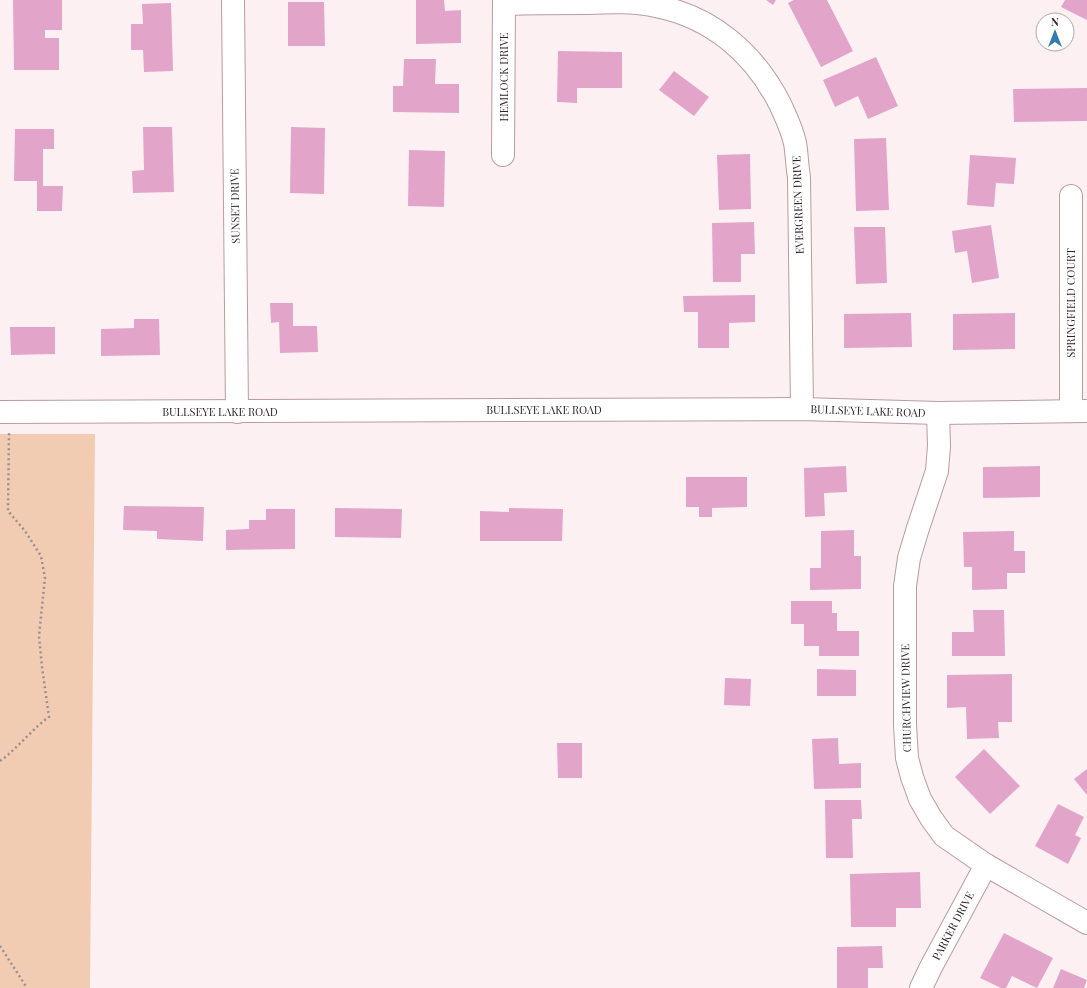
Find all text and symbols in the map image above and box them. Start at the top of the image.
north arrow [1035,12,1075,52]
text: N [1051,14,1059,29]
street label: HEMLOCK DRIVE [496,32,511,122]
street label: EVERGREEN DRIVE [788,155,807,255]
street label: SUNSET DRIVE [226,168,243,244]
street label: SPRINGFIELD COURT [1063,248,1078,358]
street label: BULLSEYE LAKE ROAD [810,401,926,420]
street label: BULLSEYE LAKE ROAD [486,402,602,417]
street label: BULLSEYE LAKE ROAD [162,404,278,419]
street label: CHURCHVIEW DRIVE [897,643,914,752]
street label: PARKER DRIVE [928,889,977,963]

